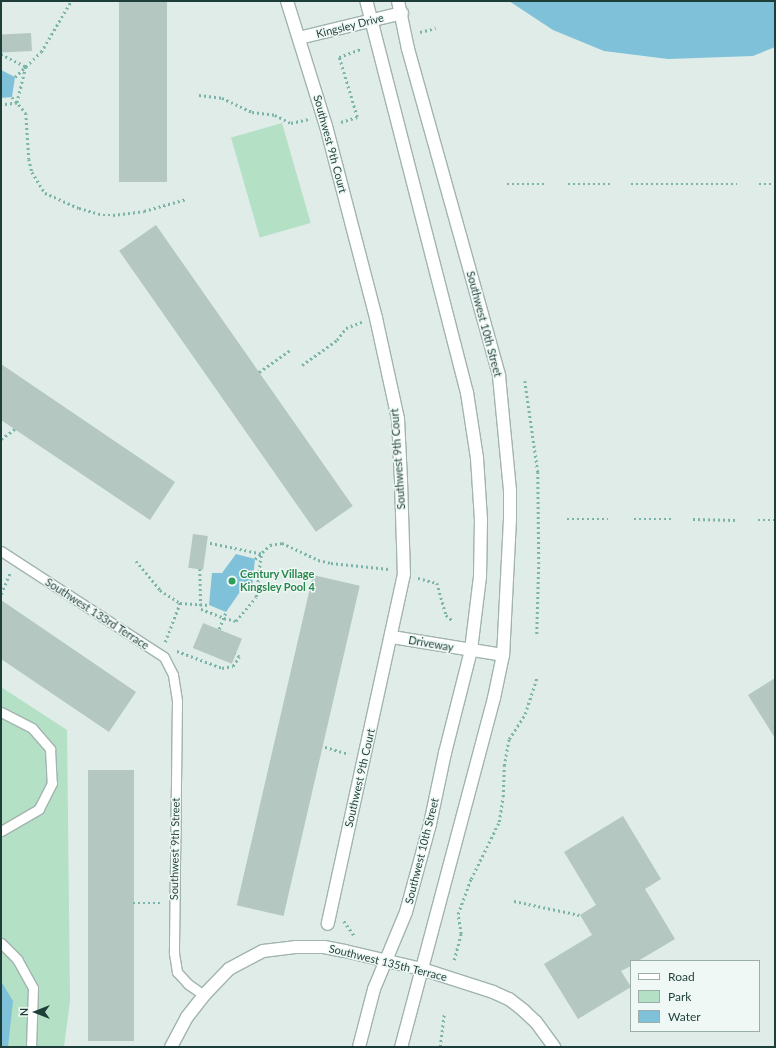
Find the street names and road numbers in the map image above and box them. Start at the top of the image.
street label: Kingsley Drive [315,11,385,41]
street label: Southwest 9th Court [311,93,349,195]
street label: Southwest 10th Street [464,270,504,378]
street label: Southwest 9th Court [388,408,408,510]
street label: Southwest 133rd Terrace [42,575,152,653]
street label: Driveway [407,634,455,654]
street label: Southwest 9th Court [342,727,378,829]
street label: Southwest 10th Street [402,797,442,905]
street label: Southwest 9th Street [168,798,182,900]
street label: Southwest 135th Terrace [327,942,449,984]

